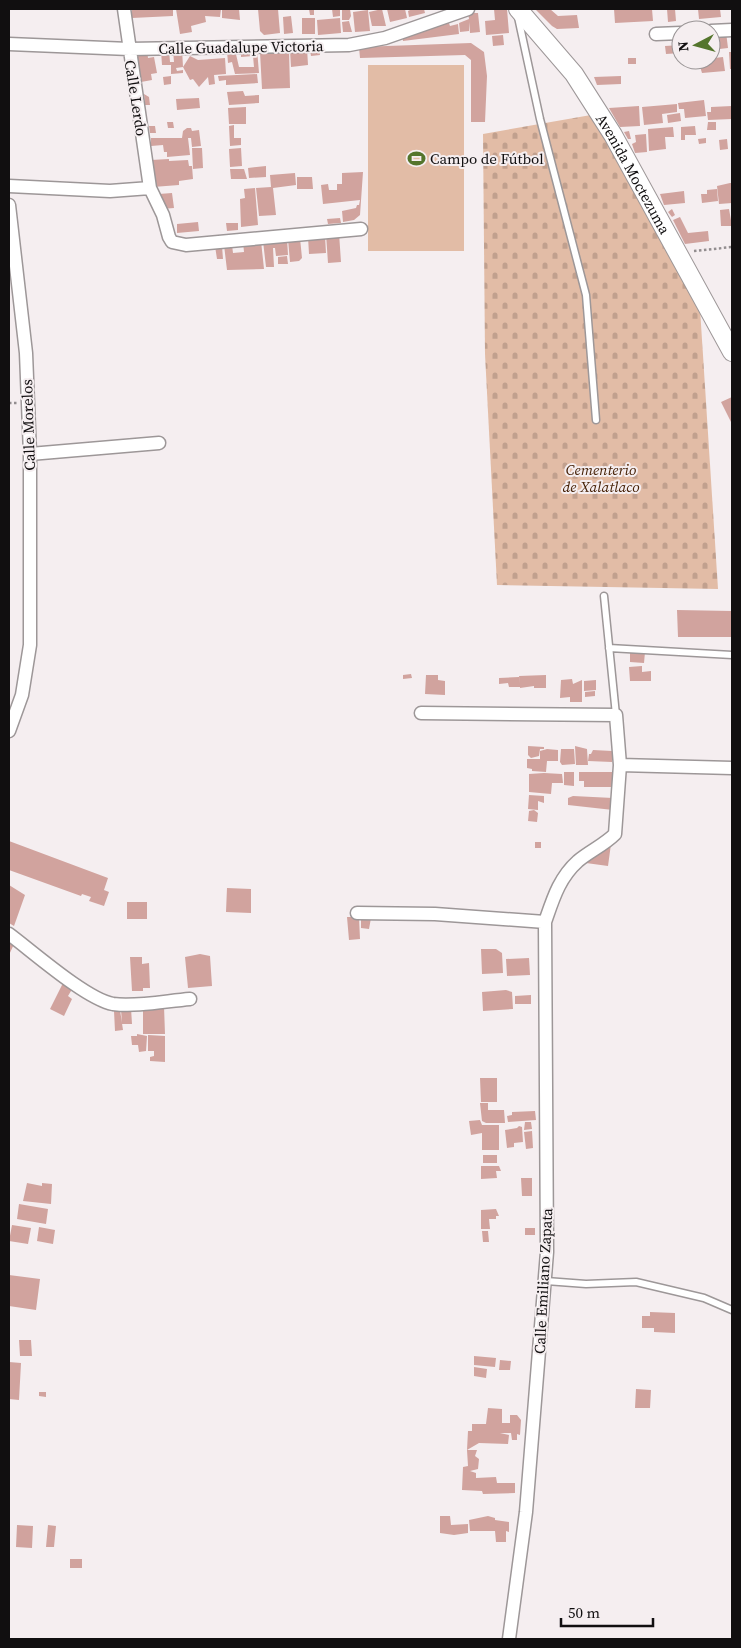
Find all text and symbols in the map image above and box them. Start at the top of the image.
north arrow [671,20,721,70]
street label: Calle Guadalupe Victoria [158,35,324,59]
text: N [673,40,694,52]
street label: Calle Lerdo [120,58,152,138]
street label: Avenida Moctezuma [591,109,676,238]
sports icon: Campo de Fútbol [406,148,426,168]
place label: Campo de Fútbol [430,148,544,169]
street label: Calle Morelos [16,379,40,471]
park label: Cementerio de Xalatlaco [562,459,640,497]
street label: Calle Emiliano Zapata [529,1207,557,1354]
scale bar [561,1596,654,1628]
text: 50 m [568,1602,600,1623]

